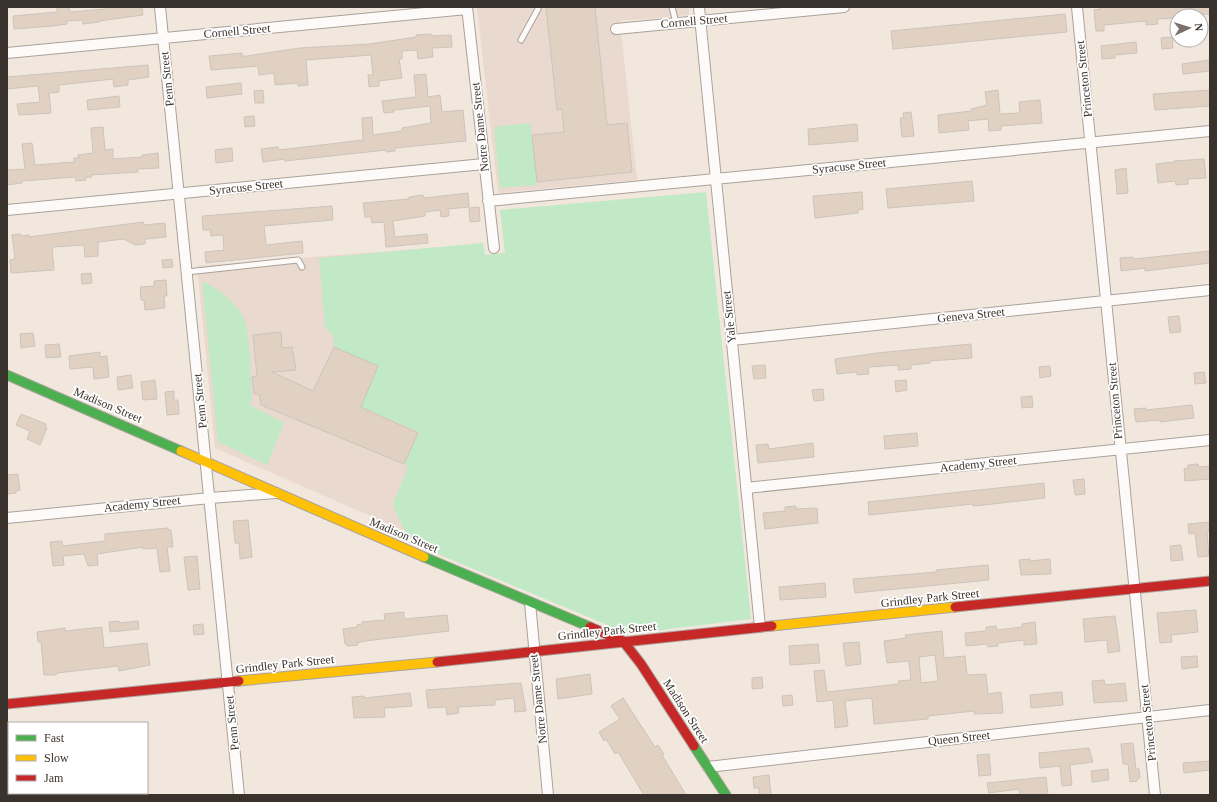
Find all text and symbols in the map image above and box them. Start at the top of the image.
north arrow [1169,8,1209,48]
street label: Cornell Street [660,11,729,31]
street label: Cornell Street [203,21,272,41]
text: N [1193,23,1205,32]
street label: Princeton Street [1073,39,1095,118]
street label: Penn Street [157,50,177,107]
street label: Notre Dame Street [468,81,492,172]
street label: Syracuse Street [811,155,887,177]
street label: Syracuse Street [208,176,284,198]
street label: Yale Street [719,290,739,344]
street label: Geneva Street [937,304,1006,325]
street label: Princeton Street [1105,361,1125,440]
street label: Penn Street [190,372,210,429]
street label: Madison Street [72,384,145,426]
street label: Academy Street [939,453,1018,475]
street label: Academy Street [103,493,182,515]
street label: Madison Street [368,514,441,556]
street label: Grindley Park Street [880,586,980,610]
street label: Grindley Park Street [557,619,657,643]
street label: Grindley Park Street [235,652,335,676]
street label: Notre Dame Street [526,653,550,744]
street label: Madison Street [660,677,712,746]
street label: Princeton Street [1137,683,1159,762]
street label: Penn Street [222,694,242,751]
legend [8,722,148,794]
street label: Queen Street [927,728,991,748]
text: Fast [44,731,65,745]
text: Slow [44,751,69,765]
text: Jam [44,771,64,785]

